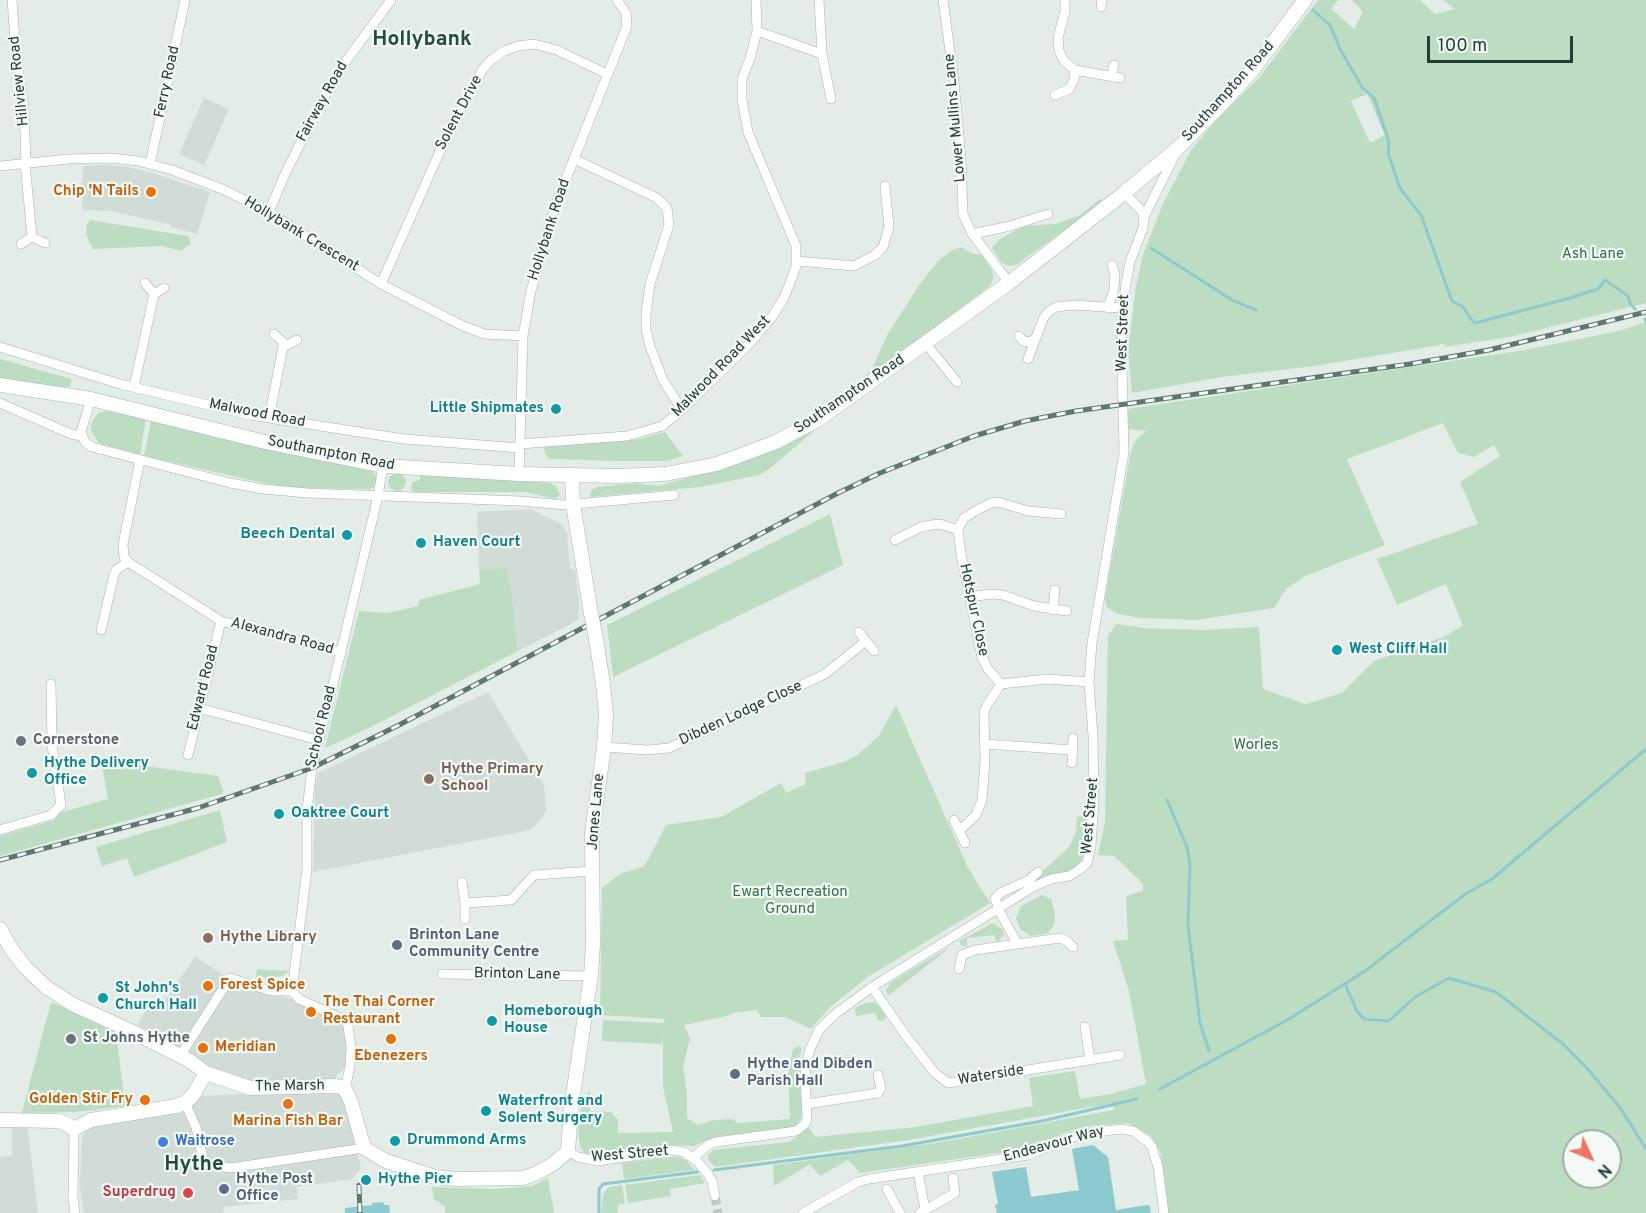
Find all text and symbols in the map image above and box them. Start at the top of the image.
scale bar [1430,24,1576,62]
district label: Hollybank [372,28,472,54]
street label: Hillview Road [6,35,34,127]
text: 100 m [1438,35,1487,58]
street label: Southampton Road [1179,38,1279,146]
street label: Ferry Road [152,44,184,120]
street label: Lower Mullins Lane [941,53,971,183]
street label: Fairway Road [293,59,353,145]
street label: Solent Drive [433,72,487,154]
street label: Hollybank Road [525,177,575,283]
place label: Chip 'N Tails [53,183,139,201]
marker: Chip 'N Tails [144,185,158,199]
street label: Hollybank Crescent [240,194,362,276]
park label: Ash Lane [1562,246,1624,264]
street label: West Street [1114,294,1134,372]
street label: Malwood Road West [669,312,775,422]
street label: Southampton Road [791,351,909,439]
street label: Malwood Road [207,396,307,432]
place label: Little Shipmates [430,400,544,418]
marker: Little Shipmates [549,402,563,416]
street label: Southampton Road [266,433,396,475]
place label: Beech Dental [241,526,335,544]
marker: Beech Dental [340,528,354,542]
place label: Haven Court [433,534,520,552]
marker: Haven Court [414,536,428,550]
street label: Hotspur Close [954,562,992,658]
street label: Alexandra Road [228,615,336,659]
place label: West Cliff Hall [1349,641,1447,659]
street label: Edward Road [185,643,223,733]
marker: West Cliff Hall [1330,643,1344,657]
street label: Dibden Lodge Close [677,678,805,750]
street label: School Road [303,684,341,770]
place label: Cornerstone [33,732,119,750]
marker: Cornerstone [14,734,28,748]
park label: Worles [1233,737,1279,755]
place label: Hythe Delivery Office [44,755,149,790]
place label: Hythe Primary School [441,761,544,796]
marker: Hythe Delivery Office [25,766,39,780]
marker: Hythe Primary School [422,772,436,786]
street label: Jones Lane [585,773,609,851]
street label: West Street [1079,777,1103,855]
place label: Oaktree Court [291,805,389,823]
marker: Oaktree Court [272,807,286,821]
park label: Ewart Recreation Ground [732,884,848,919]
place label: Brinton Lane Community Centre [409,927,539,962]
place label: Hythe Library [220,929,317,947]
marker: Hythe Library [201,931,215,945]
marker: Brinton Lane Community Centre [390,938,404,952]
street label: Brinton Lane [474,965,560,985]
place label: Forest Spice [220,977,305,995]
marker: Forest Spice [201,979,215,993]
place label: St John's Church Hall [115,980,197,1015]
marker: St John's Church Hall [96,991,110,1005]
place label: The Thai Corner Restaurant [323,994,435,1029]
place label: Homeborough House [504,1003,602,1038]
marker: The Thai Corner Restaurant [304,1005,318,1019]
marker: Homeborough House [485,1014,499,1028]
place label: St Johns Hythe [83,1030,190,1048]
marker: St Johns Hythe [64,1032,78,1046]
marker: Ebenezers [384,1032,398,1046]
place label: Meridian [215,1039,276,1057]
marker: Meridian [196,1041,210,1055]
place label: Ebenezers [354,1048,428,1066]
place label: Hythe and Dibden Parish Hall [747,1056,873,1091]
street label: Waterside [957,1062,1025,1090]
marker: Hythe and Dibden Parish Hall [728,1067,742,1081]
street label: The Marsh [255,1077,325,1097]
place label: Golden Stir Fry [29,1091,133,1109]
marker: Golden Stir Fry [138,1093,152,1107]
place label: Waterfront and Solent Surgery [498,1093,603,1128]
marker: Marina Fish Bar [281,1097,295,1111]
marker: Waterfront and Solent Surgery [479,1104,493,1118]
place label: Marina Fish Bar [233,1113,343,1131]
street label: Endeavour Way [1002,1123,1106,1167]
north arrow [1562,1129,1622,1189]
place label: Drummond Arms [407,1132,526,1150]
place label: Waitrose [175,1133,235,1151]
marker: Drummond Arms [388,1134,402,1148]
marker: Waitrose [156,1135,170,1149]
street label: West Street [591,1143,669,1167]
district label: Hythe [164,1153,224,1179]
text: N [1592,1159,1615,1181]
place label: Hythe Post Office [236,1171,313,1206]
place label: Hythe Pier [378,1171,453,1189]
marker: Hythe Pier [359,1173,373,1187]
marker: Hythe Post Office [217,1182,231,1196]
place label: Superdrug [103,1184,176,1202]
marker: Superdrug [181,1186,195,1200]

